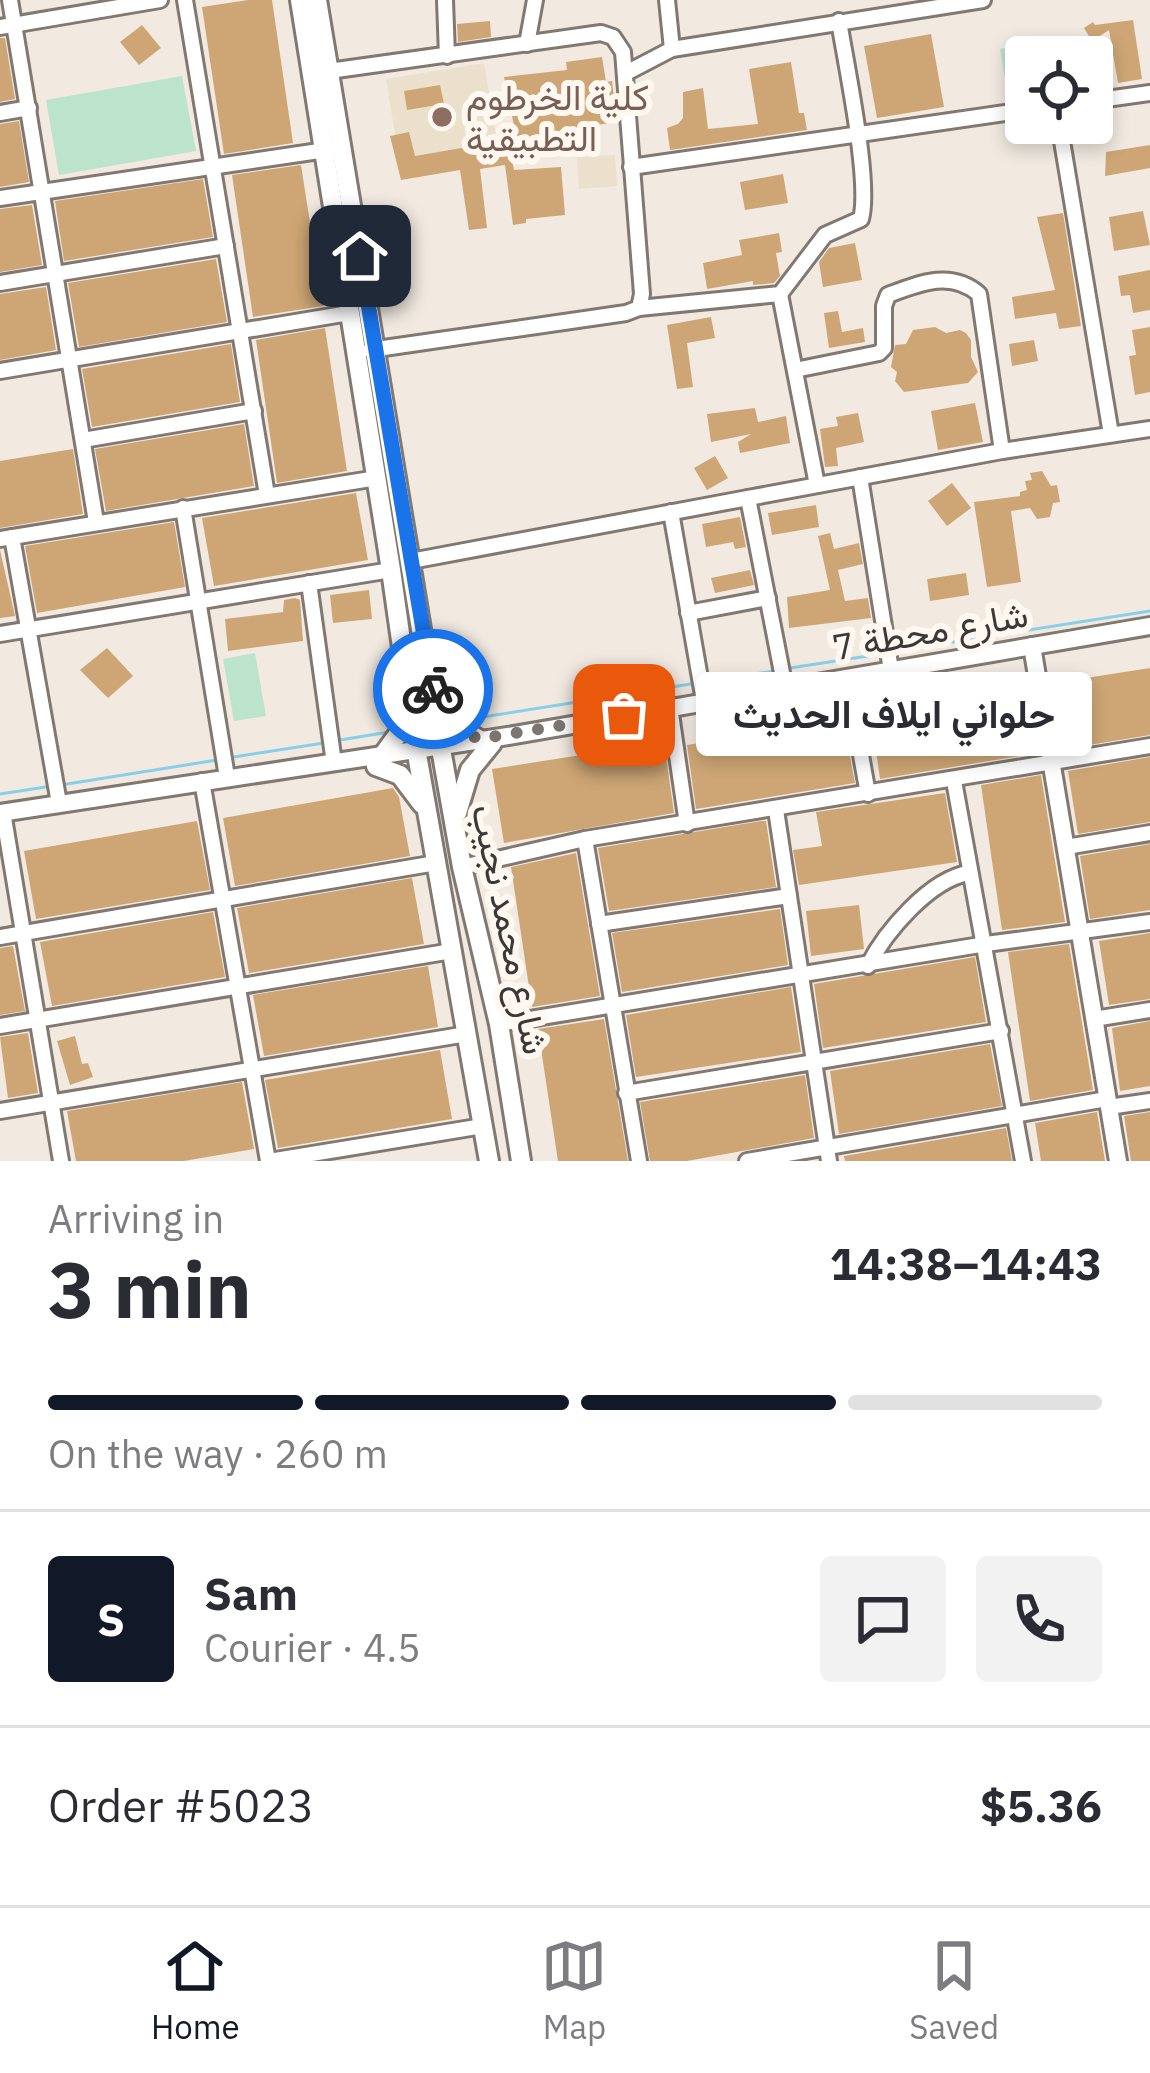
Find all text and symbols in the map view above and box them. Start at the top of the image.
map controls [1005,36,1113,144]
button: locate [1005,36,1113,144]
place label: كلية الخرطوم التطبيقية [466,73,649,161]
marker: كلية الخرطوم التطبيقية [429,104,455,130]
pin [309,205,411,307]
icon: home [327,223,393,289]
street label: شارع محطة 7 [829,590,1032,672]
courier [373,629,493,749]
icon: bike [400,656,466,722]
pin [573,664,675,766]
callout: حلواني ايلاف الحديث [696,673,1092,757]
icon: bag [591,682,657,748]
text: حلواني ايلاف الحديث [733,688,1055,739]
street label: شارع محمد نجيب [460,800,560,1059]
text: Arriving in [48,1193,224,1244]
text: 14:38–14:43 [830,1234,1102,1292]
text: 3 min [48,1238,252,1339]
text: On the way · 260 m [48,1428,388,1479]
button: chat [820,1556,946,1682]
button: phone [976,1556,1102,1682]
text: Sam [204,1564,298,1622]
text: S [97,1590,125,1648]
text: Courier · 4.5 [204,1622,421,1673]
text: Order #5023 [48,1776,314,1834]
text: $5.36 [980,1776,1102,1834]
tab: Home [151,1933,240,2048]
tab: Map [541,1933,607,2048]
tab: Saved [909,1933,999,2048]

